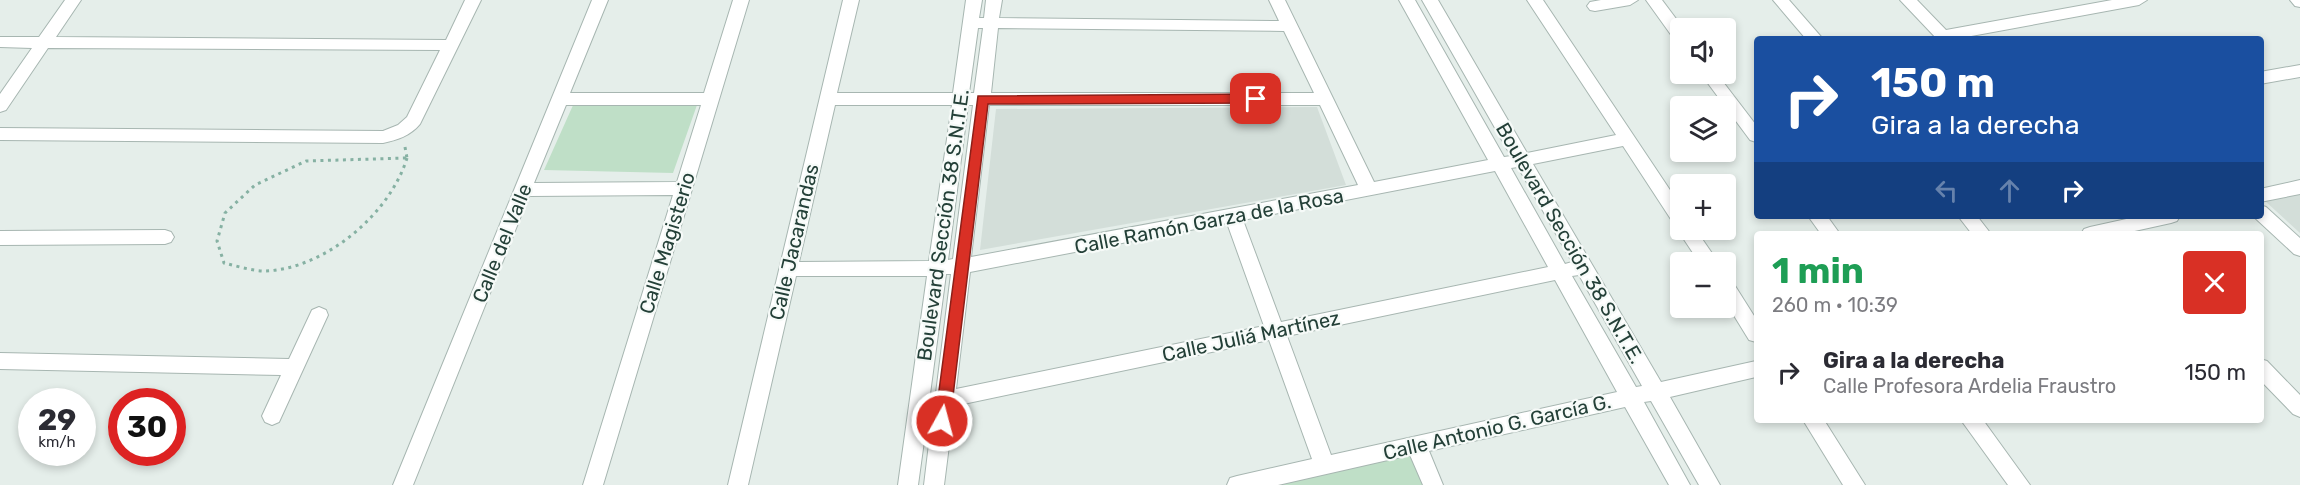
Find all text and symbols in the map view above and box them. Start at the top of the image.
map controls [1670,18,1736,318]
button: sound [1670,18,1736,84]
text: 150 m [1871,58,1995,108]
icon: right [1772,60,1850,138]
pin [1230,73,1281,124]
icon: arrive [1239,82,1272,115]
street label: Boulevard Sección 38 S.N.T.E. [912,87,974,363]
button: layers [1670,96,1736,162]
text: Gira a la derecha [1871,109,2080,141]
street label: Boulevard Sección 38 S.N.T.E. [1491,118,1649,368]
street label: Calle Jacarandas [764,162,824,322]
street label: Calle Magisterio [634,169,700,317]
button: + [1670,174,1736,240]
icon: left [1930,174,1963,207]
icon: ahead [1993,174,2026,207]
icon: right [2056,174,2089,207]
street label: Calle del Valle [467,180,537,306]
street label: Calle Ramón Garza de la Rosa [1072,183,1346,259]
text: 1 min [1772,249,1864,292]
button: close [2183,251,2246,314]
button: − [1670,252,1736,318]
text: 260 m · 10:39 [1772,293,1898,317]
street label: Calle Juliá Martínez [1160,305,1342,367]
text: Gira a la derecha [1823,347,2004,374]
icon: right [1772,356,1805,389]
text: 150 m [2185,359,2246,386]
text: Calle Profesora Ardelia Fraustro [1823,374,2116,398]
speed limit sign: 30 [108,388,186,466]
position arrow [910,389,974,453]
street label: Calle Antonio G. García G. [1381,389,1613,465]
text: 29 [38,402,76,438]
text: km/h [38,433,76,451]

